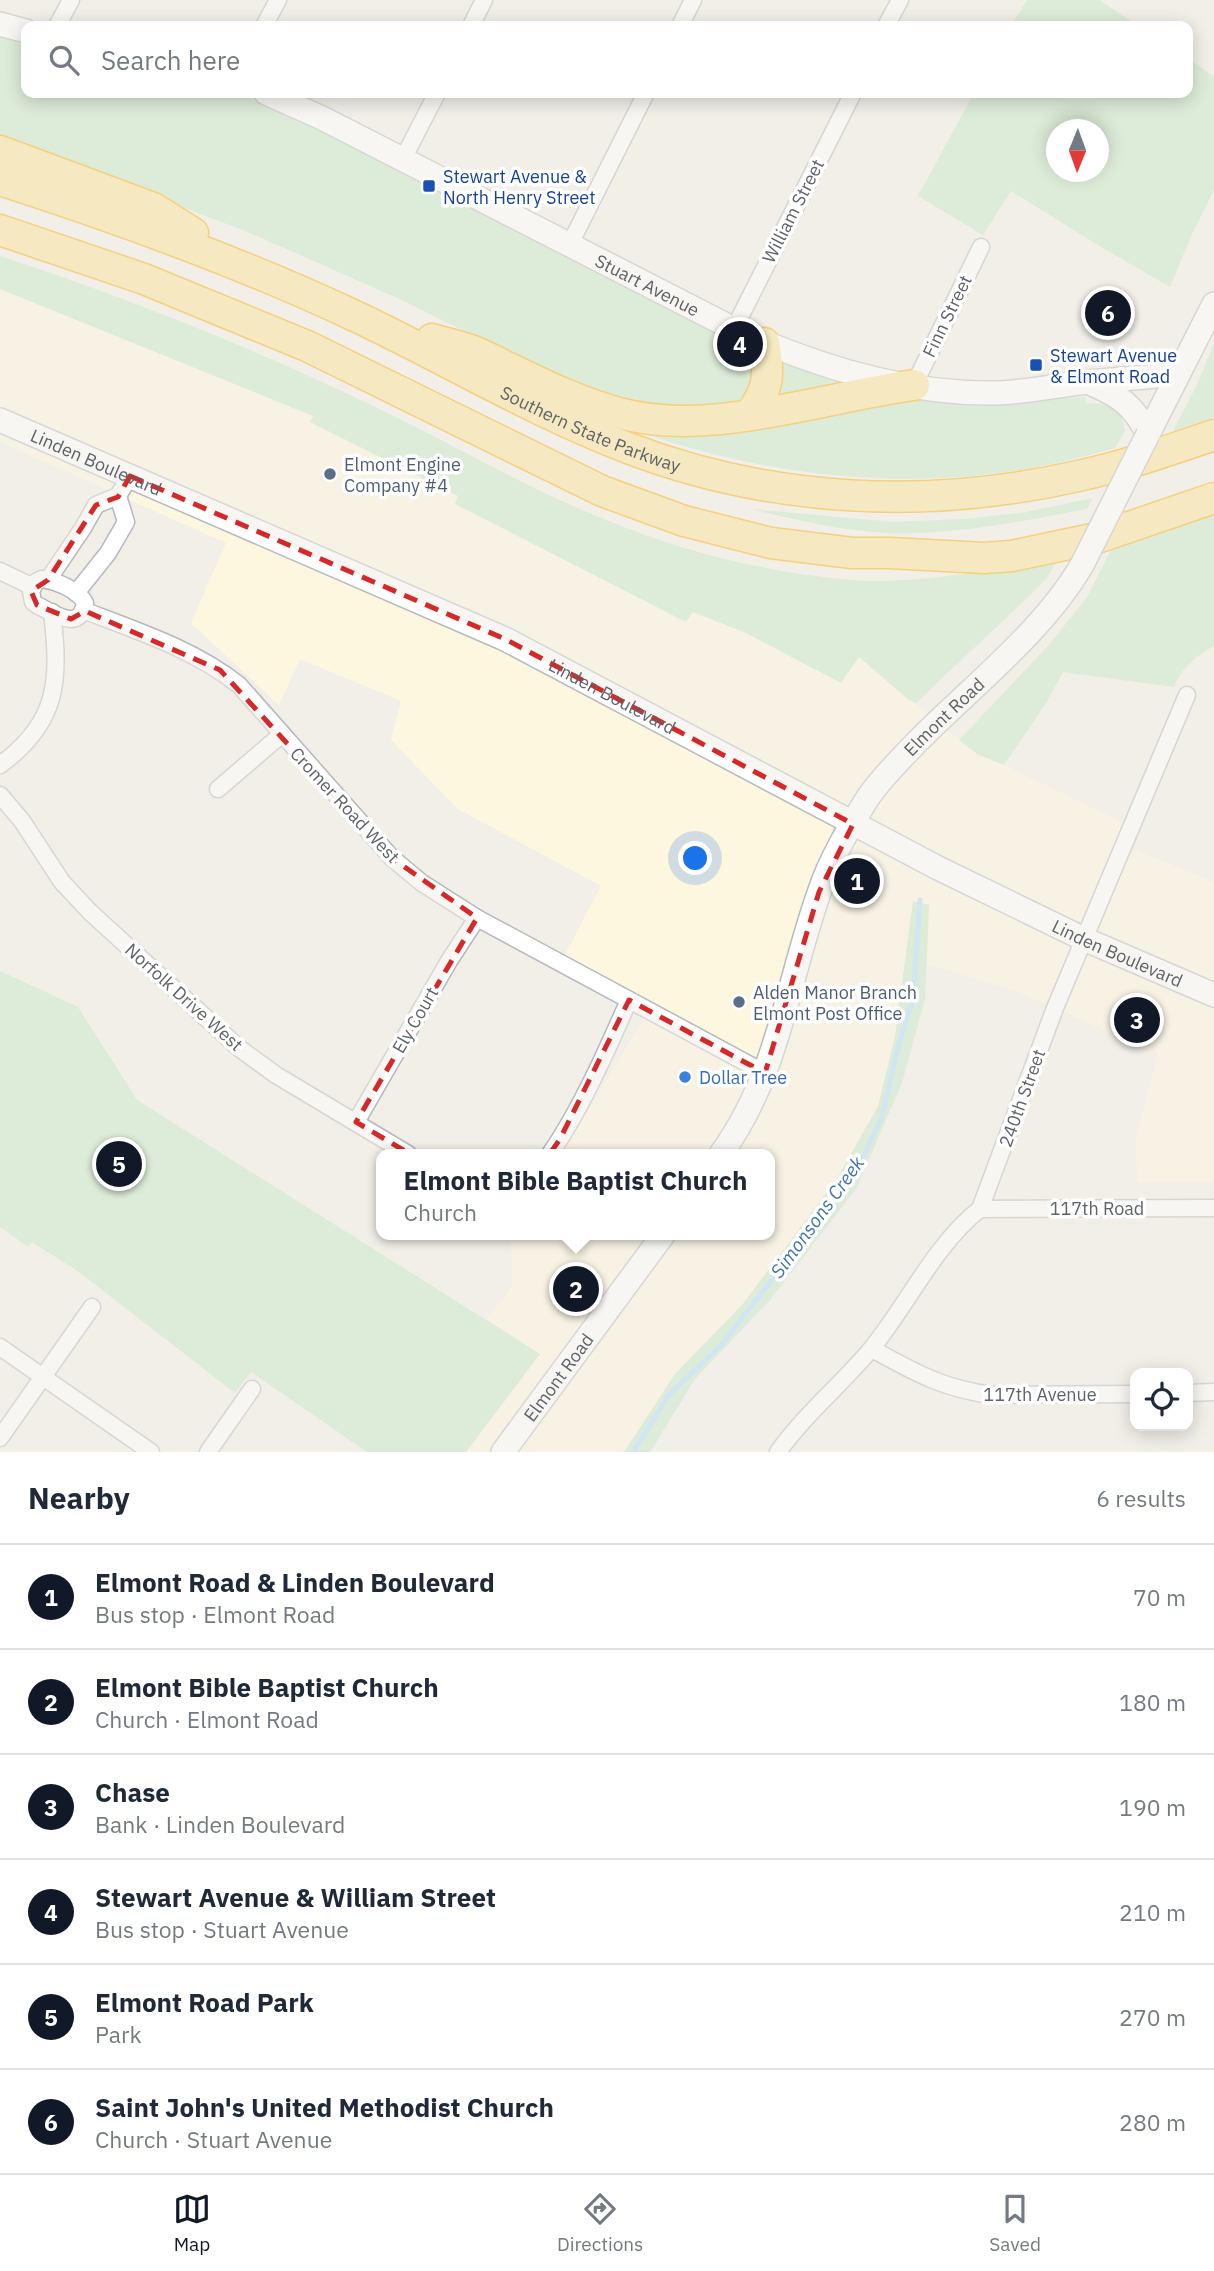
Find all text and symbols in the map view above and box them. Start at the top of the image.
search box [21,21,1193,98]
icon: search [45,41,83,79]
text: Search here [101,43,240,77]
north arrow [1046,119,1109,182]
street label: William Street [757,155,829,267]
place label: Stewart Avenue & North Henry Street [443,165,596,209]
marker: Stewart Avenue & North Henry Street [421,178,437,194]
street label: Stuart Avenue [591,248,704,321]
street label: Finn Street [917,271,977,361]
pin: 6 [1085,287,1131,339]
pin: 4 [717,318,763,370]
place label: Stewart Avenue & Elmont Road [1050,344,1177,388]
marker: Stewart Avenue & Elmont Road [1028,357,1044,373]
street label: Southern State Parkway [497,380,684,477]
street label: Linden Boulevard [27,423,165,500]
place label: Elmont Engine Company #4 [344,453,461,497]
marker: Elmont Engine Company #4 [322,466,338,482]
street label: Linden Boulevard [545,653,680,739]
street label: Elmont Road [899,672,989,761]
street label: Cromer Road West [285,742,405,868]
your location [678,841,712,875]
pin: 1 [834,855,880,907]
street label: Linden Boulevard [1048,914,1187,992]
street label: Norfolk Drive West [120,938,248,1056]
place label: Alden Manor Branch Elmont Post Office [753,981,917,1025]
street label: Ely Court [387,983,443,1057]
marker: Alden Manor Branch Elmont Post Office [731,994,747,1010]
pin: 3 [1114,994,1160,1046]
street label: 240th Street [994,1046,1050,1150]
place label: Dollar Tree [699,1066,787,1089]
marker: Dollar Tree [677,1069,693,1085]
pin: 5 [96,1138,142,1190]
popup [376,1149,775,1240]
water label: Simonsons Creek [765,1151,870,1282]
text: Elmont Bible Baptist Church [404,1163,747,1197]
text: Church [404,1197,477,1227]
street label: 117th Road [1050,1197,1144,1220]
pin: 2 [553,1263,599,1315]
street label: Elmont Road [518,1329,598,1426]
map controls [1130,1368,1193,1431]
button: locate [1130,1368,1193,1431]
street label: 117th Avenue [983,1383,1097,1406]
text: Nearby [28,1478,130,1517]
text: 6 results [1096,1483,1186,1513]
text: Elmont Road & Linden Boulevard [95,1565,495,1599]
text: 1 [44,1582,58,1612]
text: 70 m [1133,1582,1186,1612]
text: Bus stop · Elmont Road [95,1599,335,1629]
text: Elmont Bible Baptist Church [95,1670,439,1704]
text: 2 [44,1687,58,1717]
text: 180 m [1119,1687,1186,1717]
text: Church · Elmont Road [95,1704,319,1734]
text: Chase [95,1775,170,1809]
text: 3 [44,1792,58,1822]
text: 190 m [1119,1792,1186,1822]
text: Bank · Linden Boulevard [95,1809,345,1839]
text: Stewart Avenue & William Street [95,1880,496,1914]
text: 4 [44,1897,58,1927]
text: 210 m [1119,1897,1186,1927]
text: Bus stop · Stuart Avenue [95,1914,349,1944]
text: Elmont Road Park [95,1985,314,2019]
text: 5 [44,2002,58,2032]
text: 270 m [1119,2002,1186,2032]
text: Park [95,2019,142,2049]
text: Saint John's United Methodist Church [95,2090,554,2124]
text: 6 [44,2107,58,2137]
text: 280 m [1119,2107,1186,2137]
text: Church · Stuart Avenue [95,2124,332,2154]
tab: Map [173,2190,211,2256]
tab: Directions [557,2190,643,2256]
tab: Saved [989,2190,1041,2256]

